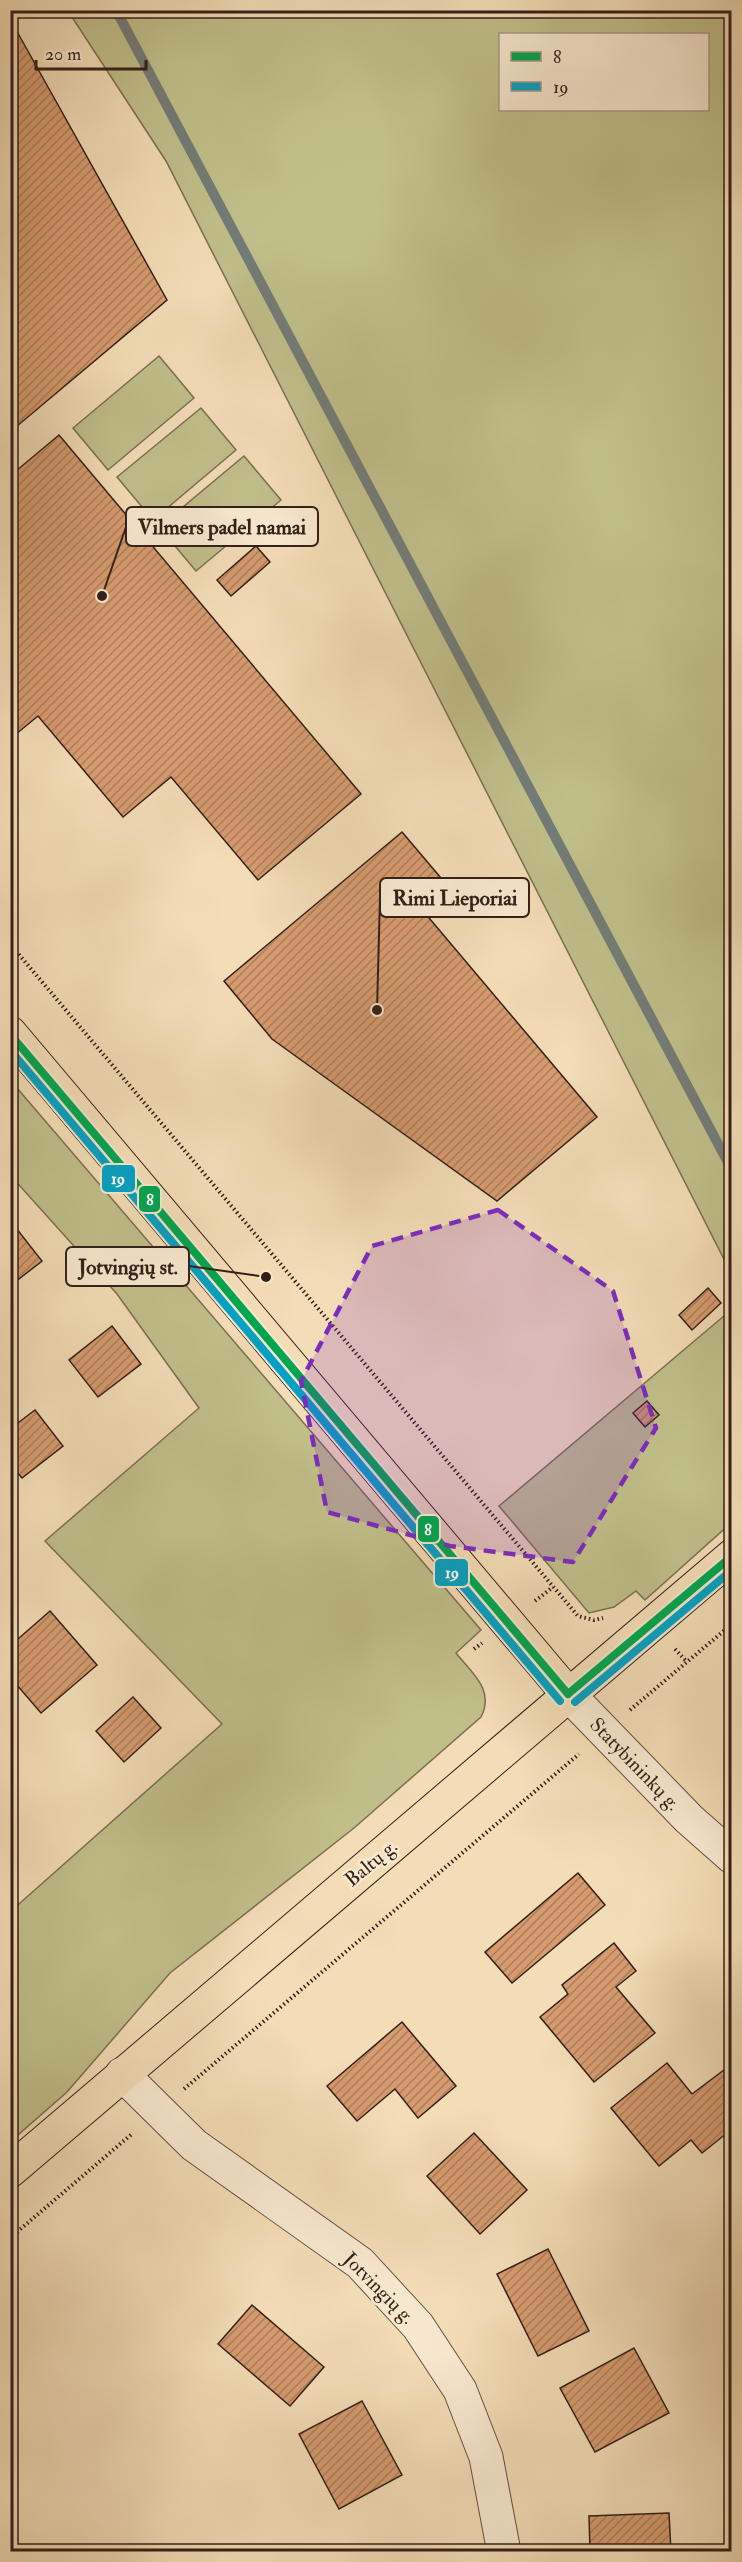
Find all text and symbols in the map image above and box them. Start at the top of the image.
scale bar [36,33,146,71]
legend [499,33,709,111]
text: 20 m [45,43,81,66]
text: 8 [553,46,561,69]
text: 19 [553,76,569,99]
callout: Vilmers padel namai [126,507,318,546]
text: Vilmers padel namai [137,514,307,541]
callout: Rimi Lieporiai [380,878,529,917]
text: Rimi Lieporiai [393,885,518,912]
line badge: 19 [101,1164,136,1193]
text: 19 [111,1169,125,1189]
line badge: 8 [138,1185,161,1213]
text: 8 [146,1190,154,1210]
callout: Jotvingių st. [66,1247,189,1286]
text: Jotvingių st. [77,1254,178,1281]
line badge: 8 [417,1515,440,1543]
text: 8 [424,1520,432,1540]
line badge: 19 [434,1558,469,1587]
text: 19 [445,1563,459,1583]
street label: Statybininkų g. [584,1712,686,1816]
street label: Baltų g. [340,1834,402,1892]
street label: Jotvingių g. [337,2246,420,2329]

